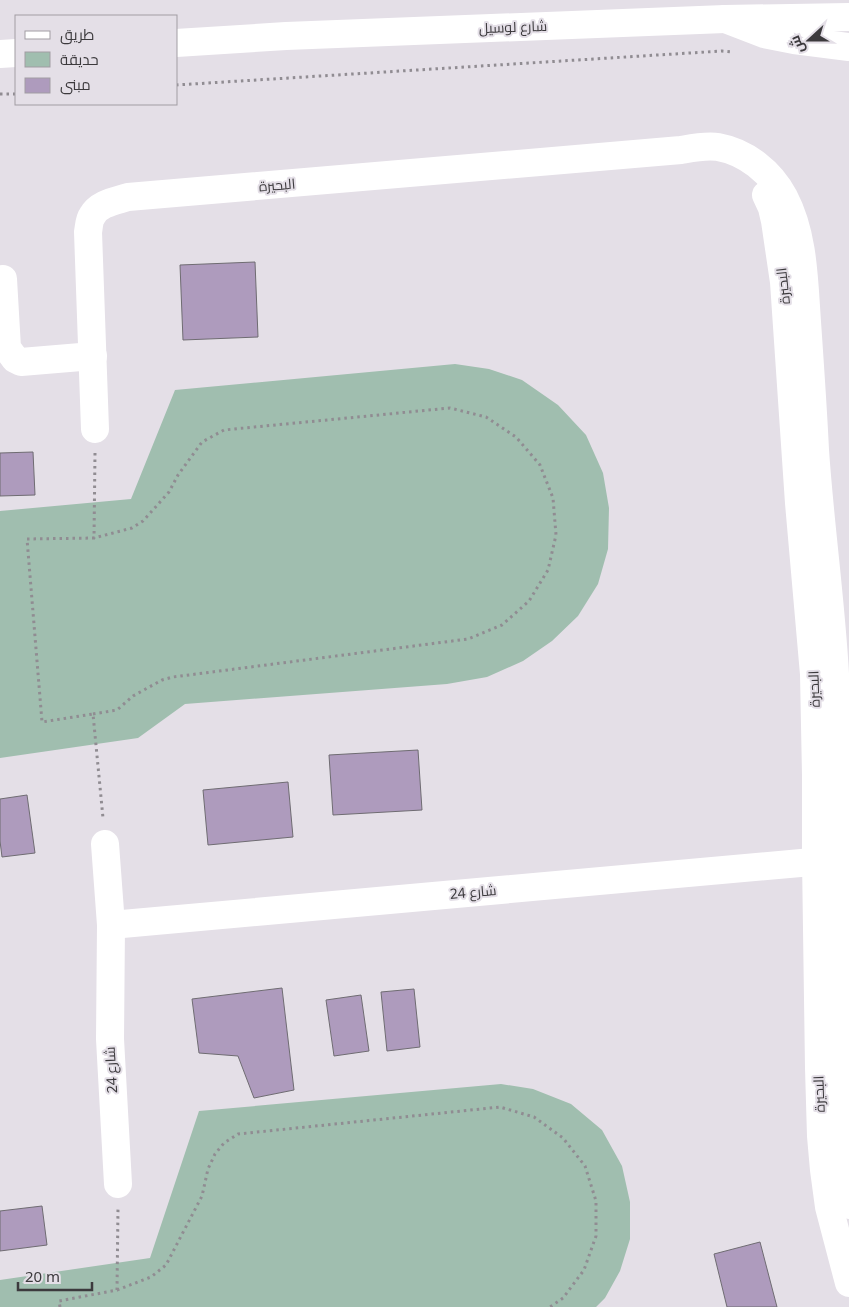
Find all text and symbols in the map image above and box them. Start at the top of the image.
legend [15,15,178,105]
north arrow [784,15,834,65]
street label: شارع لوسيل [479,16,547,37]
text: طريق [60,24,94,45]
text: ش [784,33,808,57]
text: حديقة [60,49,99,69]
text: مبنى [60,74,91,95]
street label: البحيرة [258,173,296,196]
street label: البحيرة [771,267,794,305]
street label: البحيرة [803,670,824,708]
street label: شارع 24 [449,880,497,903]
street label: شارع 24 [100,1046,121,1094]
street label: البحيرة [808,1075,829,1113]
scale bar [18,1260,91,1292]
text: 20 m [25,1266,60,1286]

